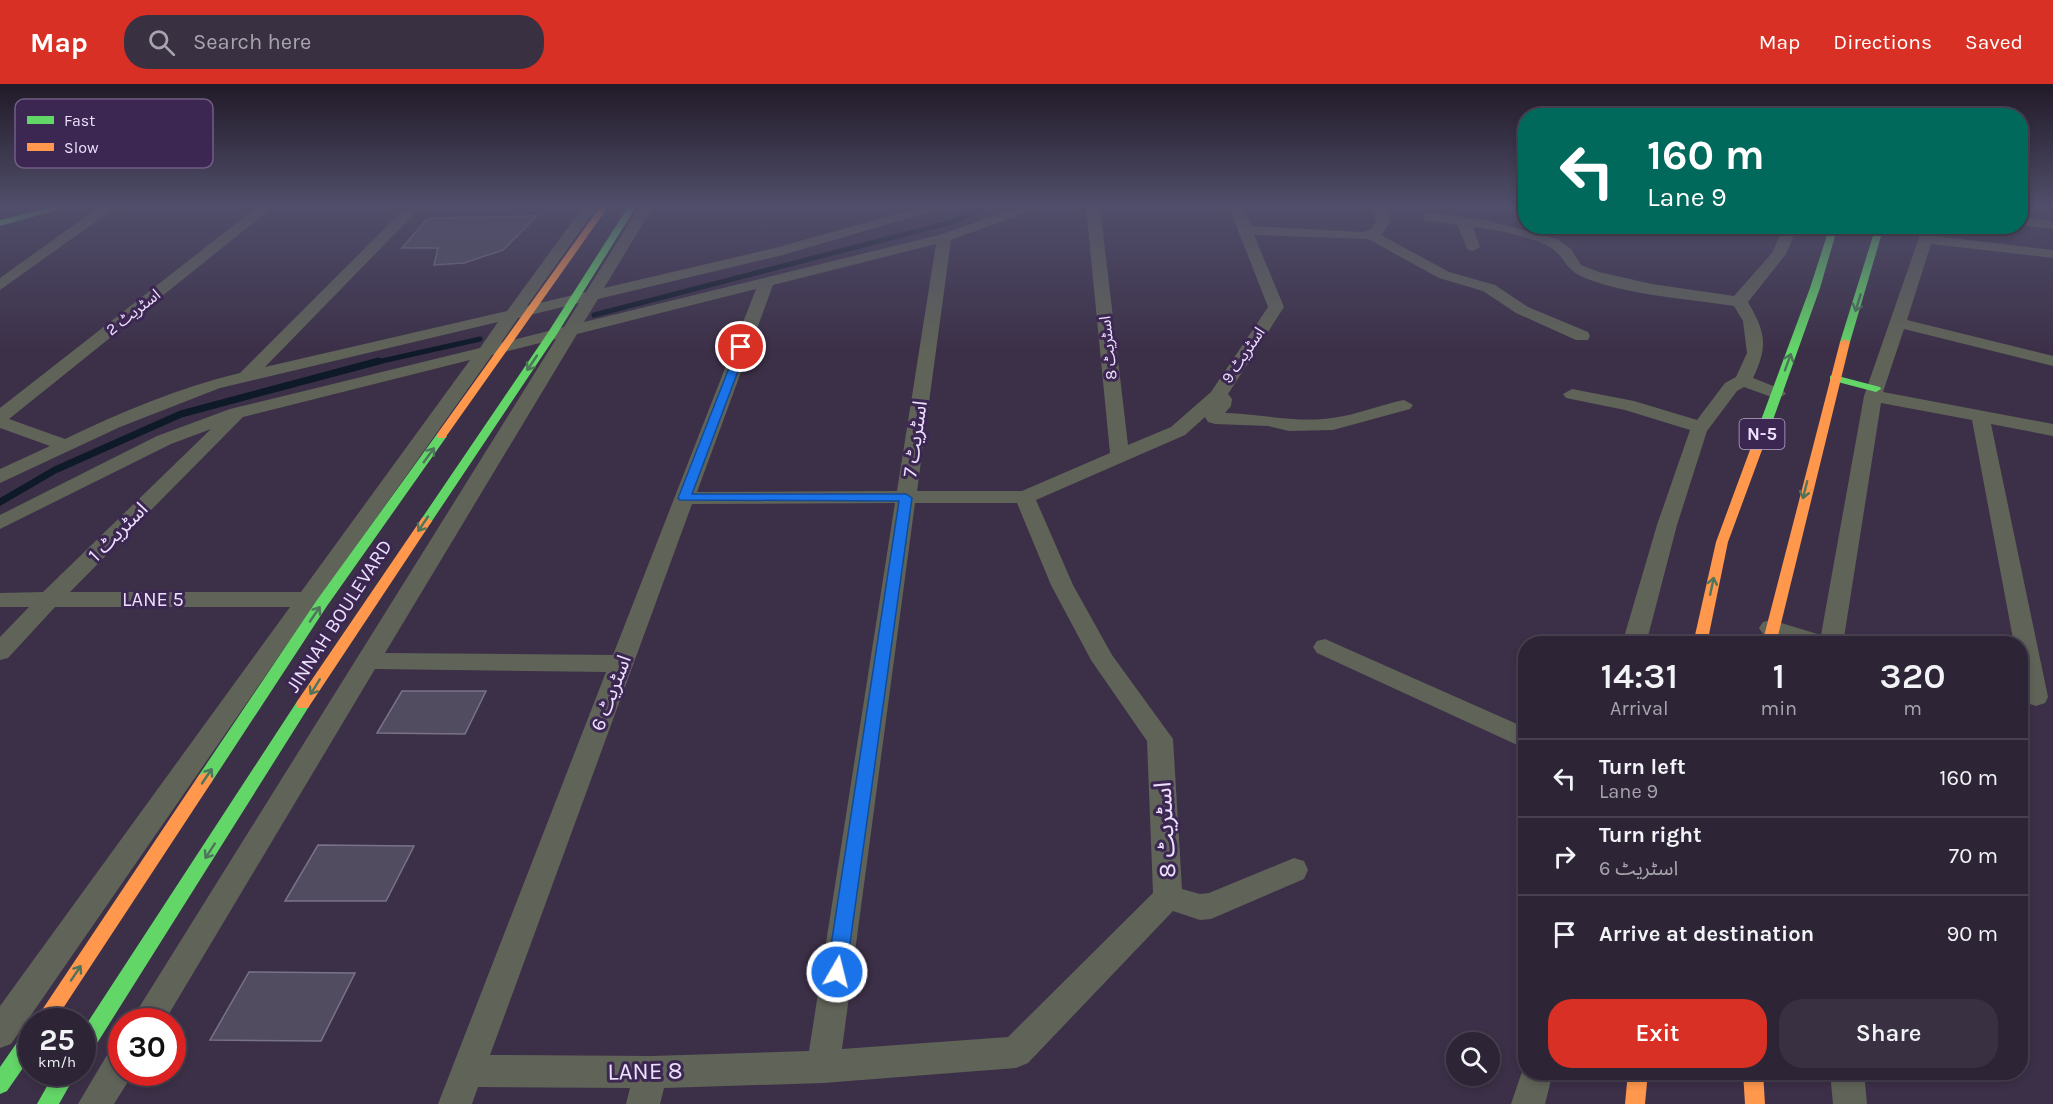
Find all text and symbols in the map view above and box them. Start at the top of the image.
search box [124,15,544,69]
text: Map [30,26,88,59]
icon: search [145,26,178,59]
text: Search here [193,29,311,55]
text: Map [1759,30,1800,54]
text: Directions [1833,30,1932,54]
text: Saved [1965,30,2023,54]
legend [15,99,213,168]
text: Fast [64,111,95,130]
text: 160 m [1647,130,1765,180]
icon: left [1548,132,1626,210]
text: Slow [64,138,99,157]
text: Lane 9 [1647,181,1727,213]
street label: اسٹریٹ 2 [102,285,164,339]
one-way arrow [1852,293,1863,312]
street label: اسٹریٹ 8 [1095,315,1121,381]
pin [715,321,766,372]
street label: اسٹریٹ 9 [1217,323,1269,387]
icon: arrive [724,330,757,363]
one-way arrow [1784,353,1795,372]
one-way arrow [526,354,538,371]
street label: اسٹریٹ 7 [898,399,932,479]
road number: N-5 [1740,419,1784,449]
one-way arrow [423,448,435,464]
one-way arrow [1799,481,1811,500]
street label: اسٹریٹ 1 [84,498,152,566]
one-way arrow [417,516,429,532]
street label: JINNAH BOULEVARD [281,535,397,697]
one-way arrow [1707,577,1719,596]
street label: LANE 5 [122,588,184,611]
one-way arrow [310,606,322,623]
street label: اسٹریٹ 6 [586,652,636,734]
text: 14:31 [1600,655,1678,697]
text: 1 [1773,655,1785,697]
text: 320 [1880,655,1946,697]
one-way arrow [308,678,321,695]
text: Arrival [1610,697,1669,720]
text: min [1760,697,1797,720]
text: m [1903,697,1922,720]
text: Turn left [1599,754,1686,780]
icon: left [1548,762,1581,795]
text: 160 m [1939,765,1998,791]
one-way arrow [202,768,214,785]
text: Lane 9 [1599,780,1658,803]
street label: اسٹریٹ 8 [1149,781,1181,879]
text: Turn right [1599,822,1702,848]
icon: right [1548,840,1581,873]
one-way arrow [204,842,216,859]
text: 70 m [1949,843,1998,869]
text: اسٹریٹ 6 [1599,857,1678,880]
icon: arrive [1548,918,1581,951]
text: Arrive at destination [1599,921,1814,947]
text: 90 m [1946,921,1998,947]
position arrow [805,940,869,1004]
one-way arrow [70,966,82,982]
button: Exit [1548,999,1767,1068]
button: Share [1779,999,1998,1068]
speed limit sign: 30 [108,1008,186,1086]
text: 25 [39,1022,75,1058]
map controls [1446,1032,1500,1086]
button: search [1446,1032,1500,1086]
text: km/h [38,1053,76,1071]
street label: LANE 8 [607,1056,683,1086]

